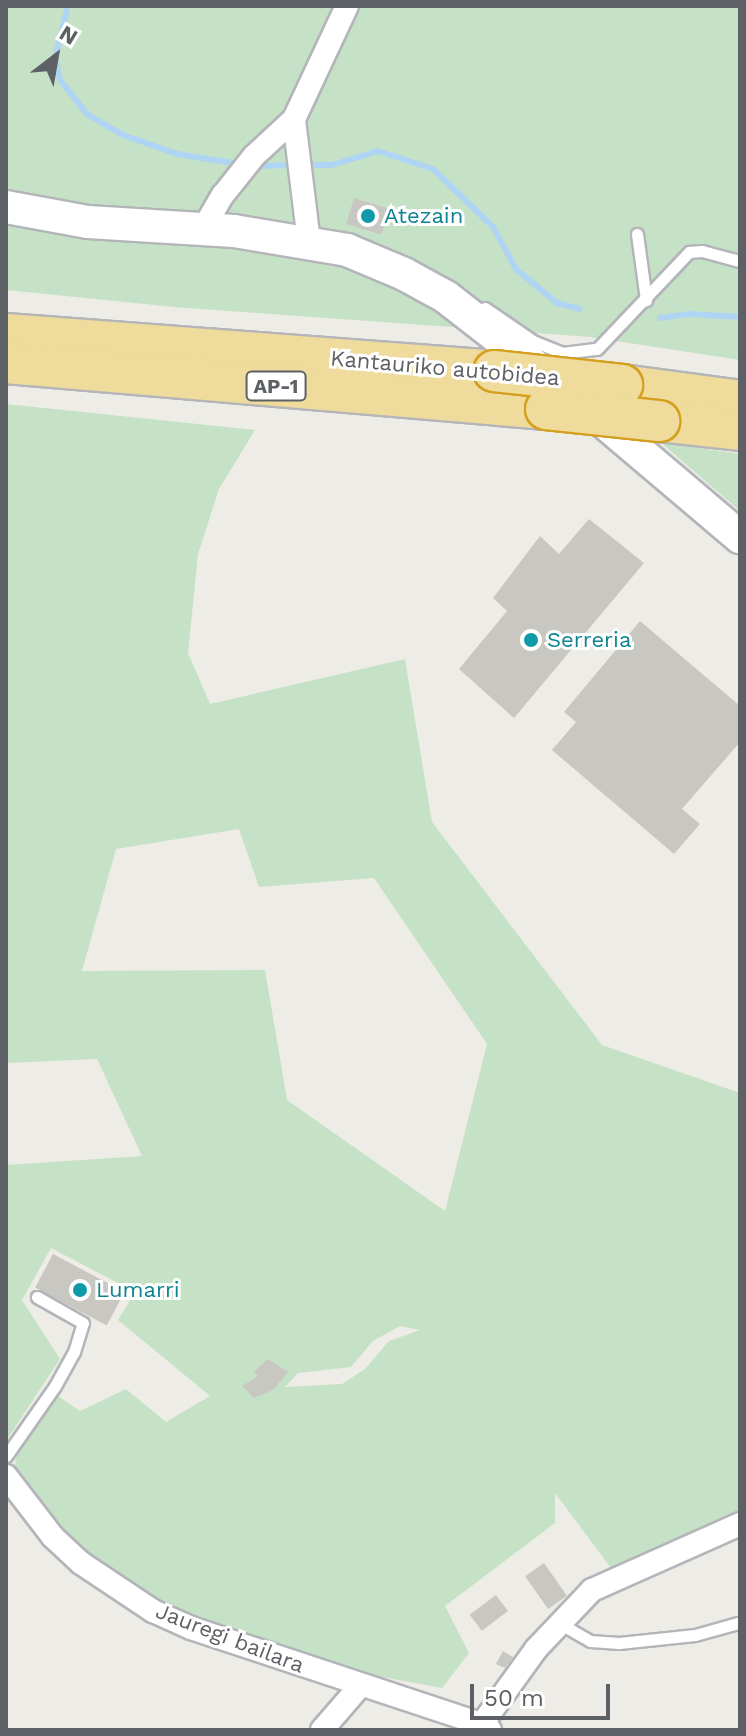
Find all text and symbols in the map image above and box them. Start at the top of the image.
north arrow [16,16,96,96]
text: N [55,20,82,50]
place label: Atezain [384,203,463,229]
marker: Atezain [359,207,377,225]
street label: Kantauriko autobidea [329,345,561,391]
road number: AP-1 [244,370,308,402]
place label: Serreria [547,627,631,653]
marker: Serreria [522,631,540,649]
place label: Lumarri [96,1277,180,1303]
marker: Lumarri [71,1281,89,1299]
street label: Jauregi bailara [152,1598,308,1678]
scale bar [474,1668,614,1718]
text: 50 m [484,1684,544,1712]

